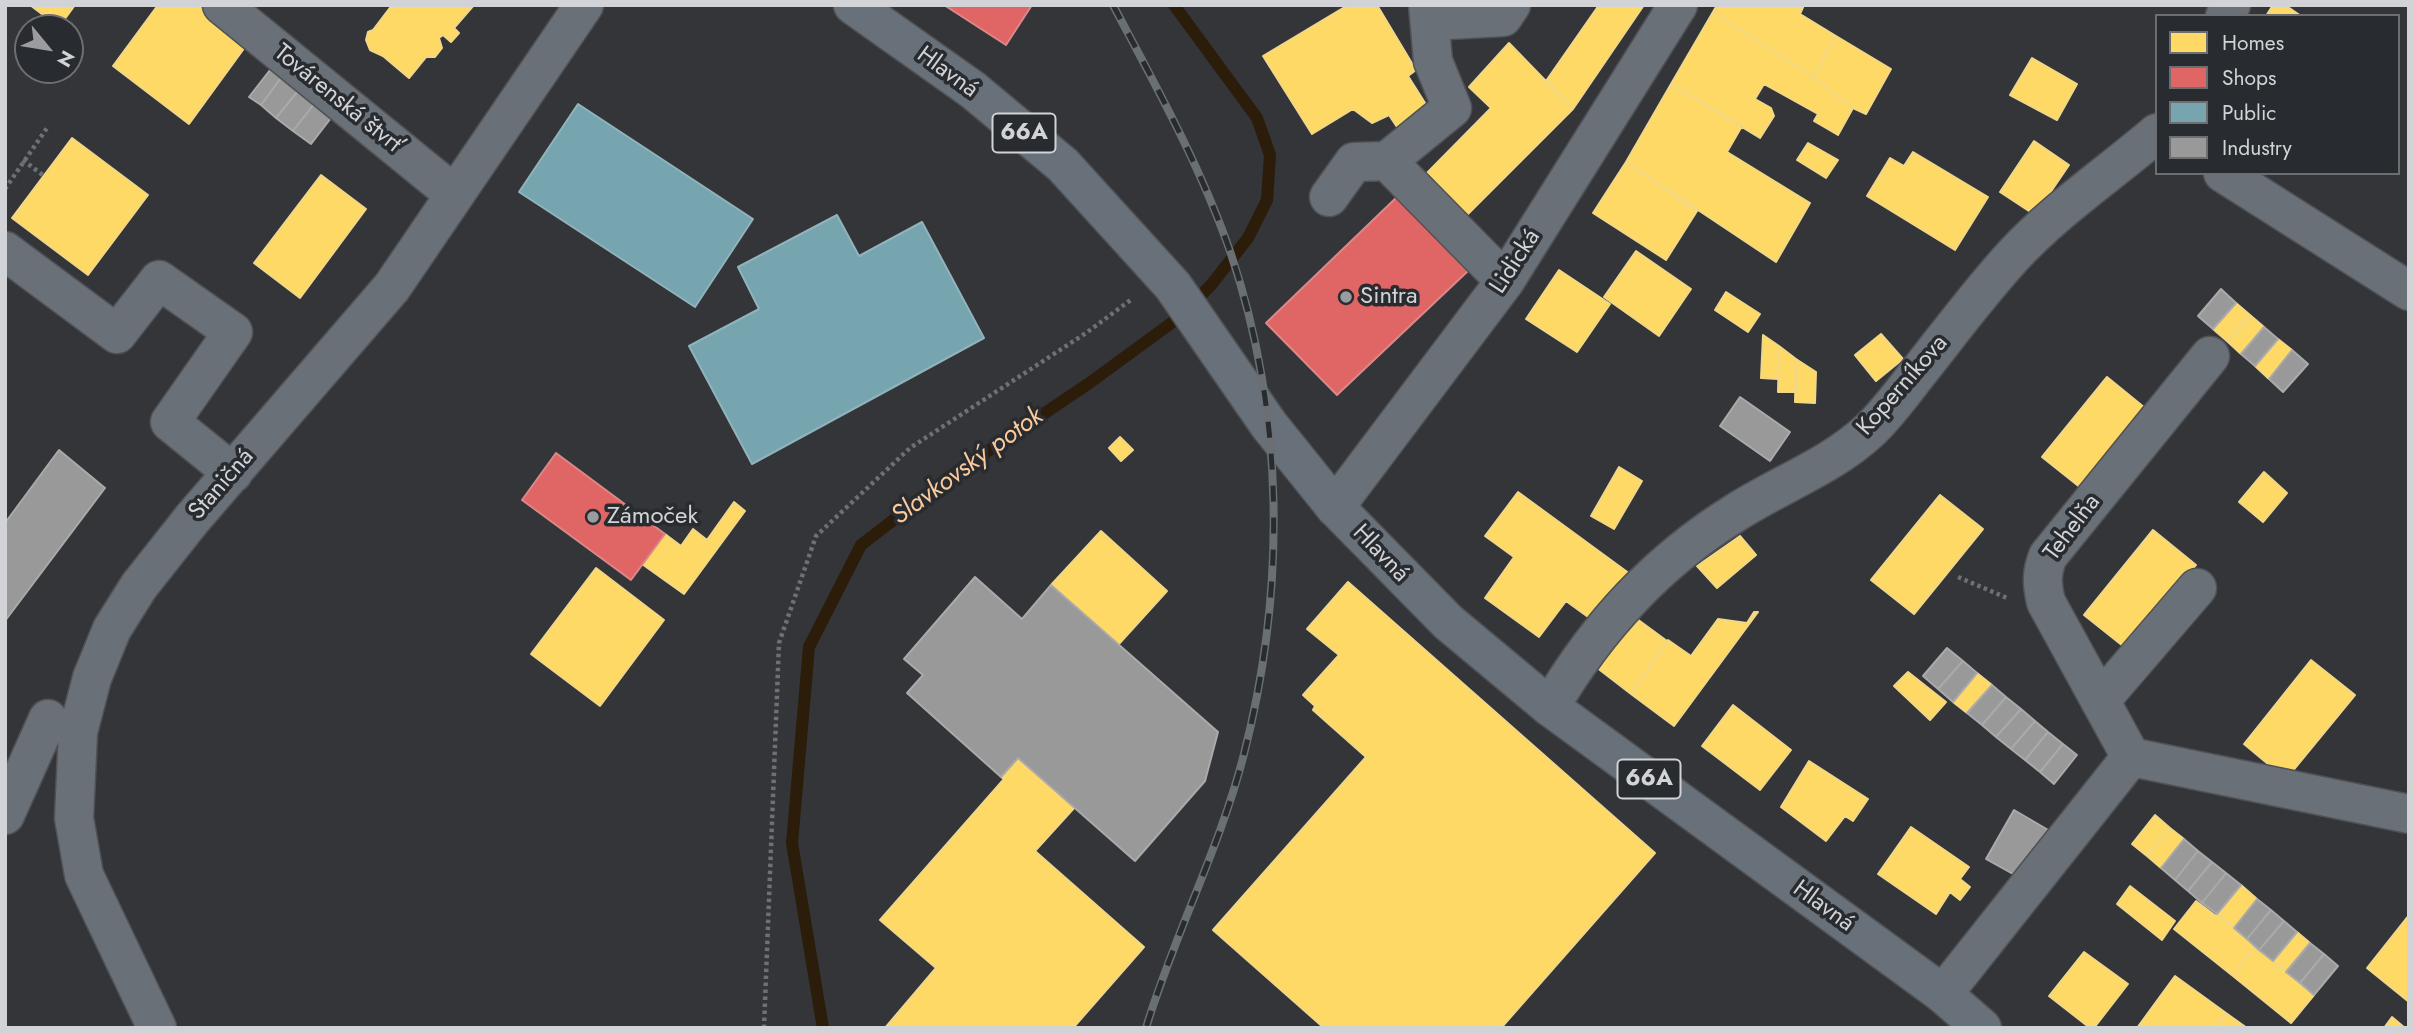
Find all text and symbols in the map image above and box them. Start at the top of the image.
north arrow [14,14,84,84]
legend [2155,14,2400,175]
text: Homes [2222,28,2284,58]
street label: Továrenská štvrť [267,39,409,161]
street label: Hlavná [911,41,983,105]
text: N [50,45,81,72]
text: Shops [2222,63,2276,93]
text: Public [2222,98,2276,128]
road number: 66A [992,114,1056,152]
text: Industry [2222,133,2292,163]
street label: Lidická [1485,225,1547,299]
place label: Sintra [1360,283,1418,311]
marker: Sintra [1338,289,1354,305]
street label: Koperníkova [1851,330,1955,442]
water label: Slavkovský potok [886,402,1050,532]
street label: Staničná [183,443,261,527]
street label: Tehelňa [2039,489,2107,567]
place label: Zámoček [607,503,698,531]
marker: Zámoček [585,509,601,525]
street label: Hlavná [1346,519,1414,589]
road number: 66A [1618,760,1680,799]
street label: Hlavná [1787,875,1859,939]

